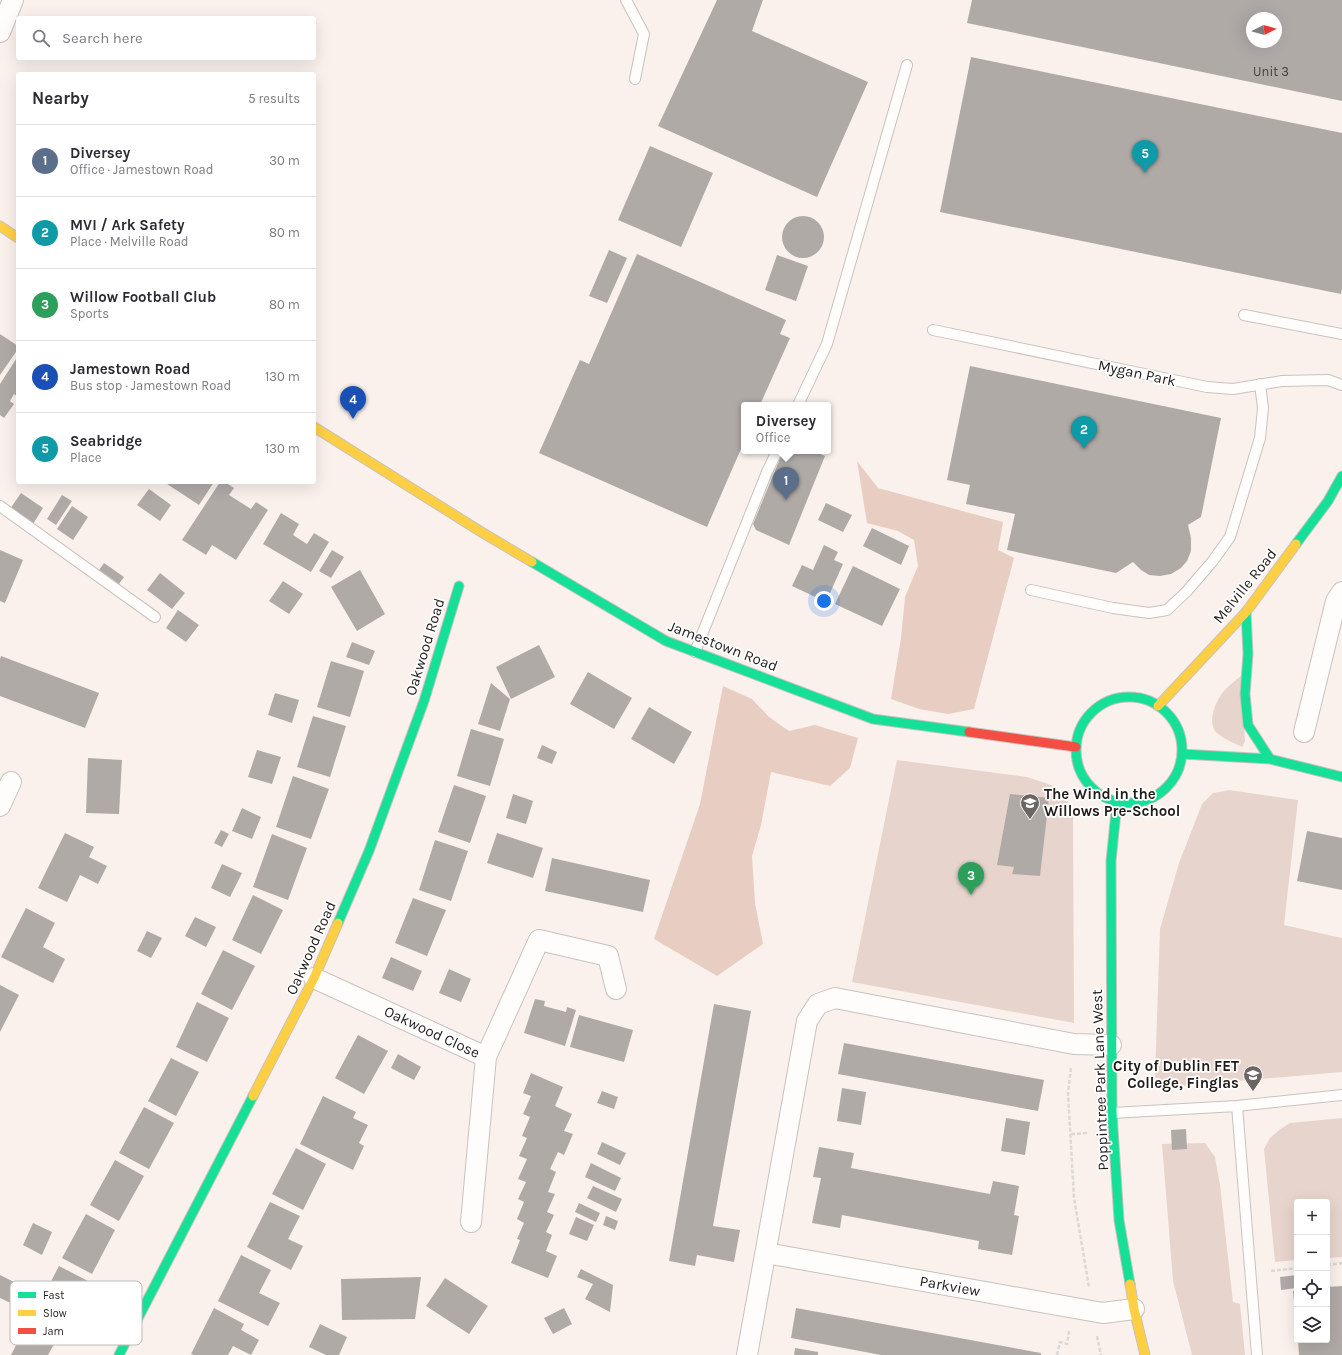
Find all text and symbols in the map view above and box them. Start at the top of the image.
north arrow [1246,12,1282,48]
search box [16,16,316,60]
icon: search [30,27,52,49]
text: Search here [62,29,143,47]
house number: Unit 3 [1253,64,1289,79]
text: Nearby [32,88,89,108]
text: 5 results [248,91,300,106]
pin: 5 [1132,140,1158,173]
text: Diversey [70,144,130,162]
text: 1 [43,153,47,168]
text: 30 m [269,153,300,168]
text: Office · Jamestown Road [70,162,213,177]
text: MVI / Ark Safety [70,216,185,234]
text: 2 [41,225,49,240]
text: 80 m [269,225,300,240]
text: Place · Melville Road [70,234,189,249]
text: Willow Football Club [70,288,216,306]
text: 3 [41,297,49,312]
text: 80 m [269,297,300,312]
text: Sports [70,306,109,321]
street label: Mygan Park [1096,356,1178,390]
text: Jamestown Road [70,360,191,378]
text: 4 [41,369,49,384]
text: 130 m [265,369,300,384]
text: Bus stop · Jamestown Road [70,378,231,393]
pin: 4 [340,386,366,419]
popup [741,402,831,454]
text: Diversey [756,412,816,430]
pin: 2 [1071,416,1097,449]
text: Office [756,430,790,445]
text: Seabridge [70,432,142,450]
text: 5 [41,441,49,456]
text: 130 m [265,441,300,456]
text: Place [70,450,101,465]
pin: 1 [773,467,799,500]
street label: Melville Road [1209,545,1281,627]
your location [814,591,834,611]
street label: Oakwood Road [402,596,448,698]
street label: Jamestown Road [666,617,780,675]
place label: The Wind in the Willows Pre-School [1044,785,1180,820]
school or university icon: The Wind in the Willows Pre-School [1019,792,1041,820]
pin: 3 [958,862,984,895]
street label: Oakwood Road [282,898,340,998]
street label: Poppintree Park Lane West [1088,989,1112,1171]
street label: Oakwood Close [381,1002,483,1062]
place label: City of Dublin FET College, Finglas [1113,1057,1239,1092]
school or university icon: City of Dublin FET College, Finglas [1242,1064,1264,1092]
map controls [1294,1199,1330,1343]
button: + [1294,1199,1330,1235]
button: − [1294,1235,1330,1271]
button: locate [1294,1271,1330,1307]
street label: Parkview [918,1272,982,1300]
legend [10,1281,142,1345]
text: Fast [43,1289,64,1302]
text: Slow [43,1307,67,1320]
button: layers [1294,1307,1330,1343]
text: Jam [43,1325,64,1338]

